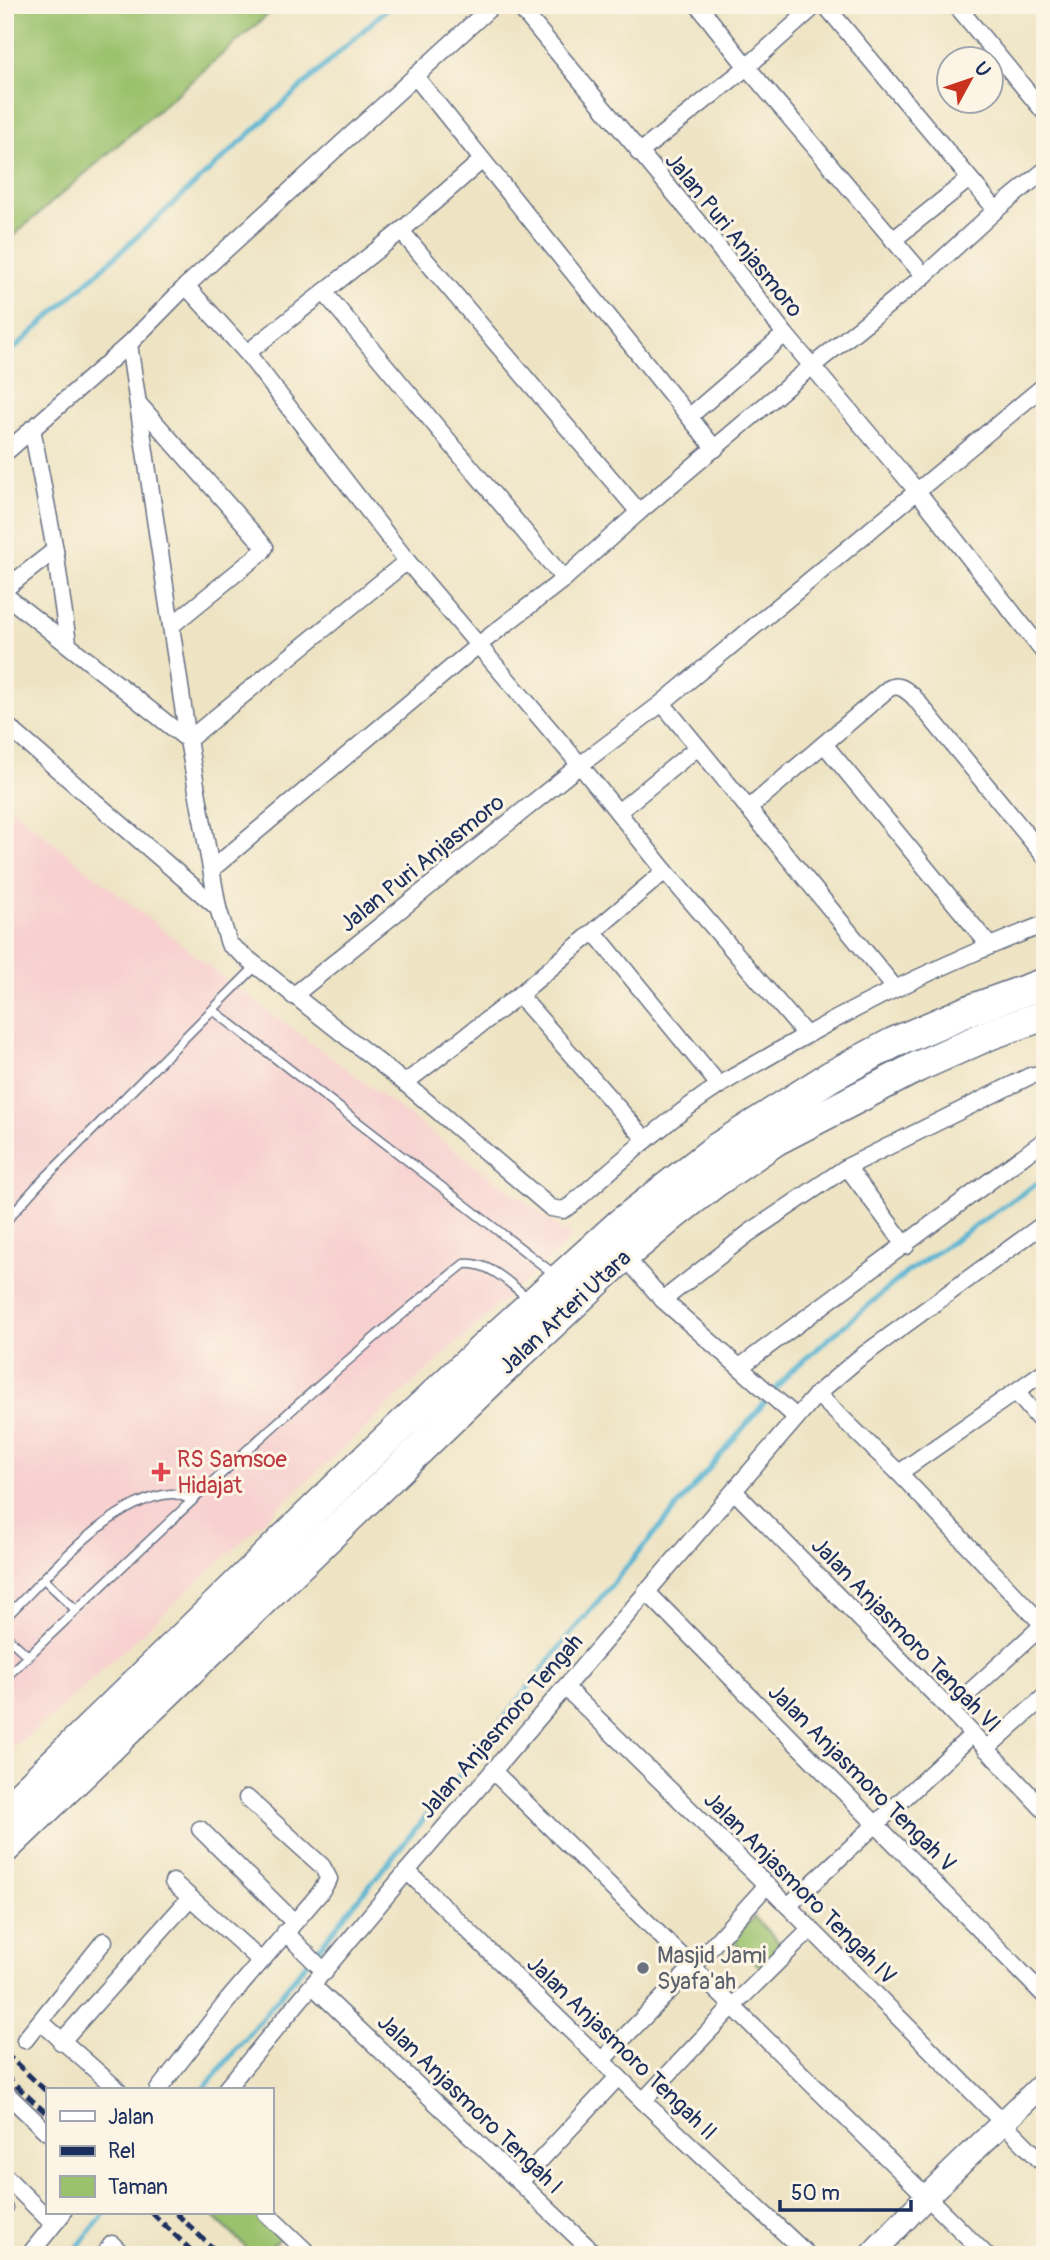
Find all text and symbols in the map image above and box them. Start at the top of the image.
north arrow [934,46,1004,116]
text: U [969,57,995,82]
street label: Jalan Puri Anjasmoro [659,147,809,323]
street label: Jalan Puri Anjasmoro [334,788,510,938]
street label: Jalan Arteri Utara [493,1243,637,1381]
place label: RS Samsoe Hidajat [177,1445,288,1500]
marker: RS Samsoe Hidajat [151,1462,171,1482]
street label: Jalan Anjasmoro Tengah VI [805,1531,1007,1739]
street label: Jalan Anjasmoro Tengah [413,1628,589,1824]
street label: Jalan Anjasmoro Tengah V [762,1678,962,1878]
street label: Jalan Anjasmoro Tengah IV [698,1786,902,1990]
place label: Masjid Jami Syafa'ah [657,1941,766,1996]
street label: Jalan Anjasmoro Tengah II [521,1949,723,2147]
marker: Masjid Jami Syafa'ah [635,1960,651,1976]
street label: Jalan Anjasmoro Tengah I [371,2008,569,2200]
legend [46,2088,273,2214]
text: Jalan [108,2104,154,2131]
text: Rel [108,2138,136,2165]
scale bar [780,2169,912,2213]
text: Taman [108,2174,168,2201]
text: 50 m [791,2180,840,2207]

